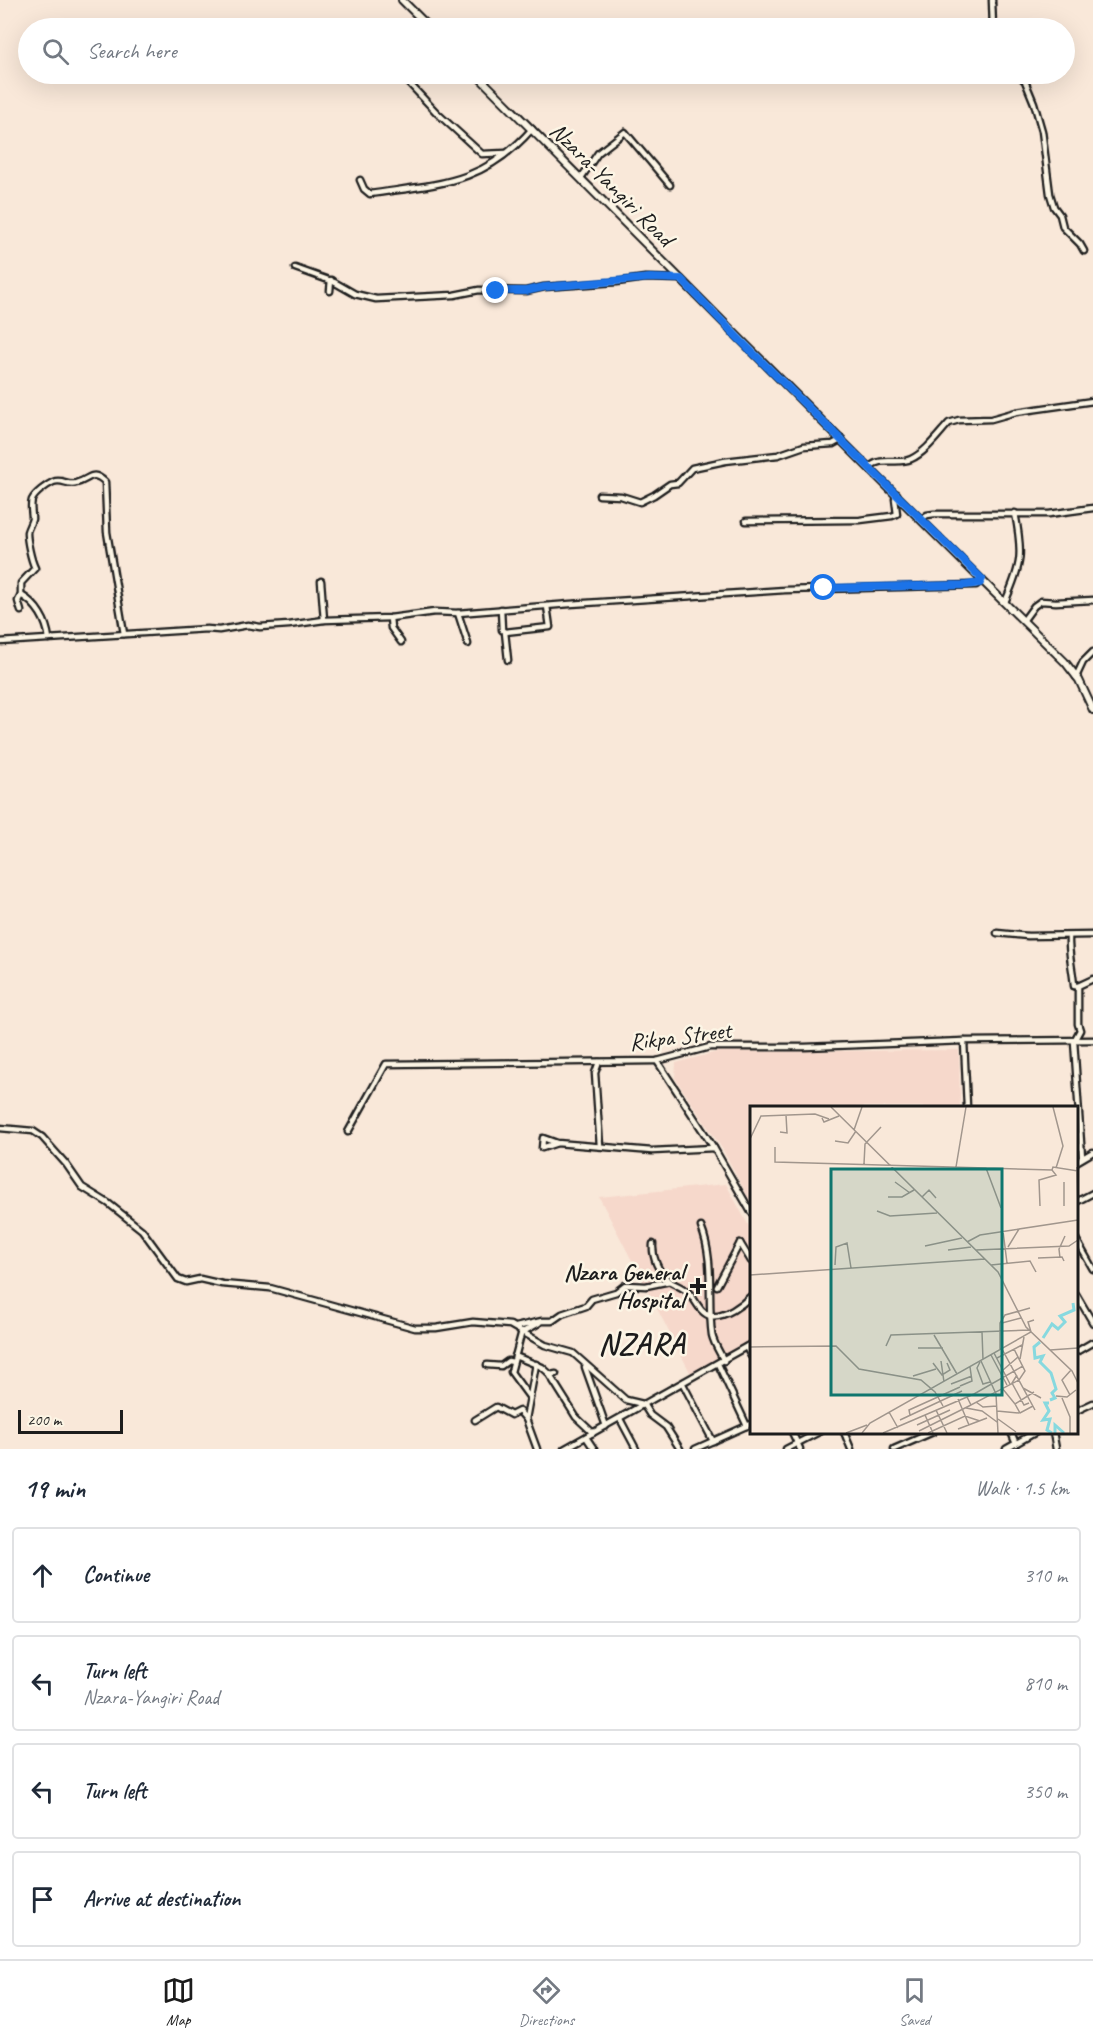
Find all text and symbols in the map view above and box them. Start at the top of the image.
search box [18,18,1075,84]
icon: search [39,35,72,68]
text: Search here [87,37,177,65]
street label: Nzara-Yangiri Road [544,116,683,255]
route end [482,277,508,303]
route start [810,574,836,600]
street label: Rikpa Street [627,1015,735,1057]
inset map [750,1106,1078,1434]
place label: Nzara General Hospital [564,1257,689,1315]
marker: Nzara General Hospital [689,1277,707,1295]
district label: NZARA [598,1325,687,1363]
scale bar [18,1407,123,1434]
text: 200 m [27,1410,61,1430]
text: 19 min [24,1472,85,1505]
text: Walk · 1.5 km [975,1476,1069,1501]
icon: ahead [26,1559,59,1592]
text: Continue [83,1561,149,1589]
text: 310 m [1024,1563,1067,1588]
text: Turn left [83,1657,147,1685]
icon: left [26,1667,59,1700]
text: 810 m [1024,1671,1067,1696]
text: Nzara-Yangiri Road [83,1685,219,1710]
icon: left [26,1775,59,1808]
text: Turn left [83,1777,147,1805]
text: 350 m [1024,1779,1067,1804]
icon: arrive [26,1883,59,1916]
text: Arrive at destination [83,1885,240,1913]
tab: Map [162,1974,195,2030]
tab: Directions [519,1974,574,2030]
tab: Saved [898,1974,931,2030]

